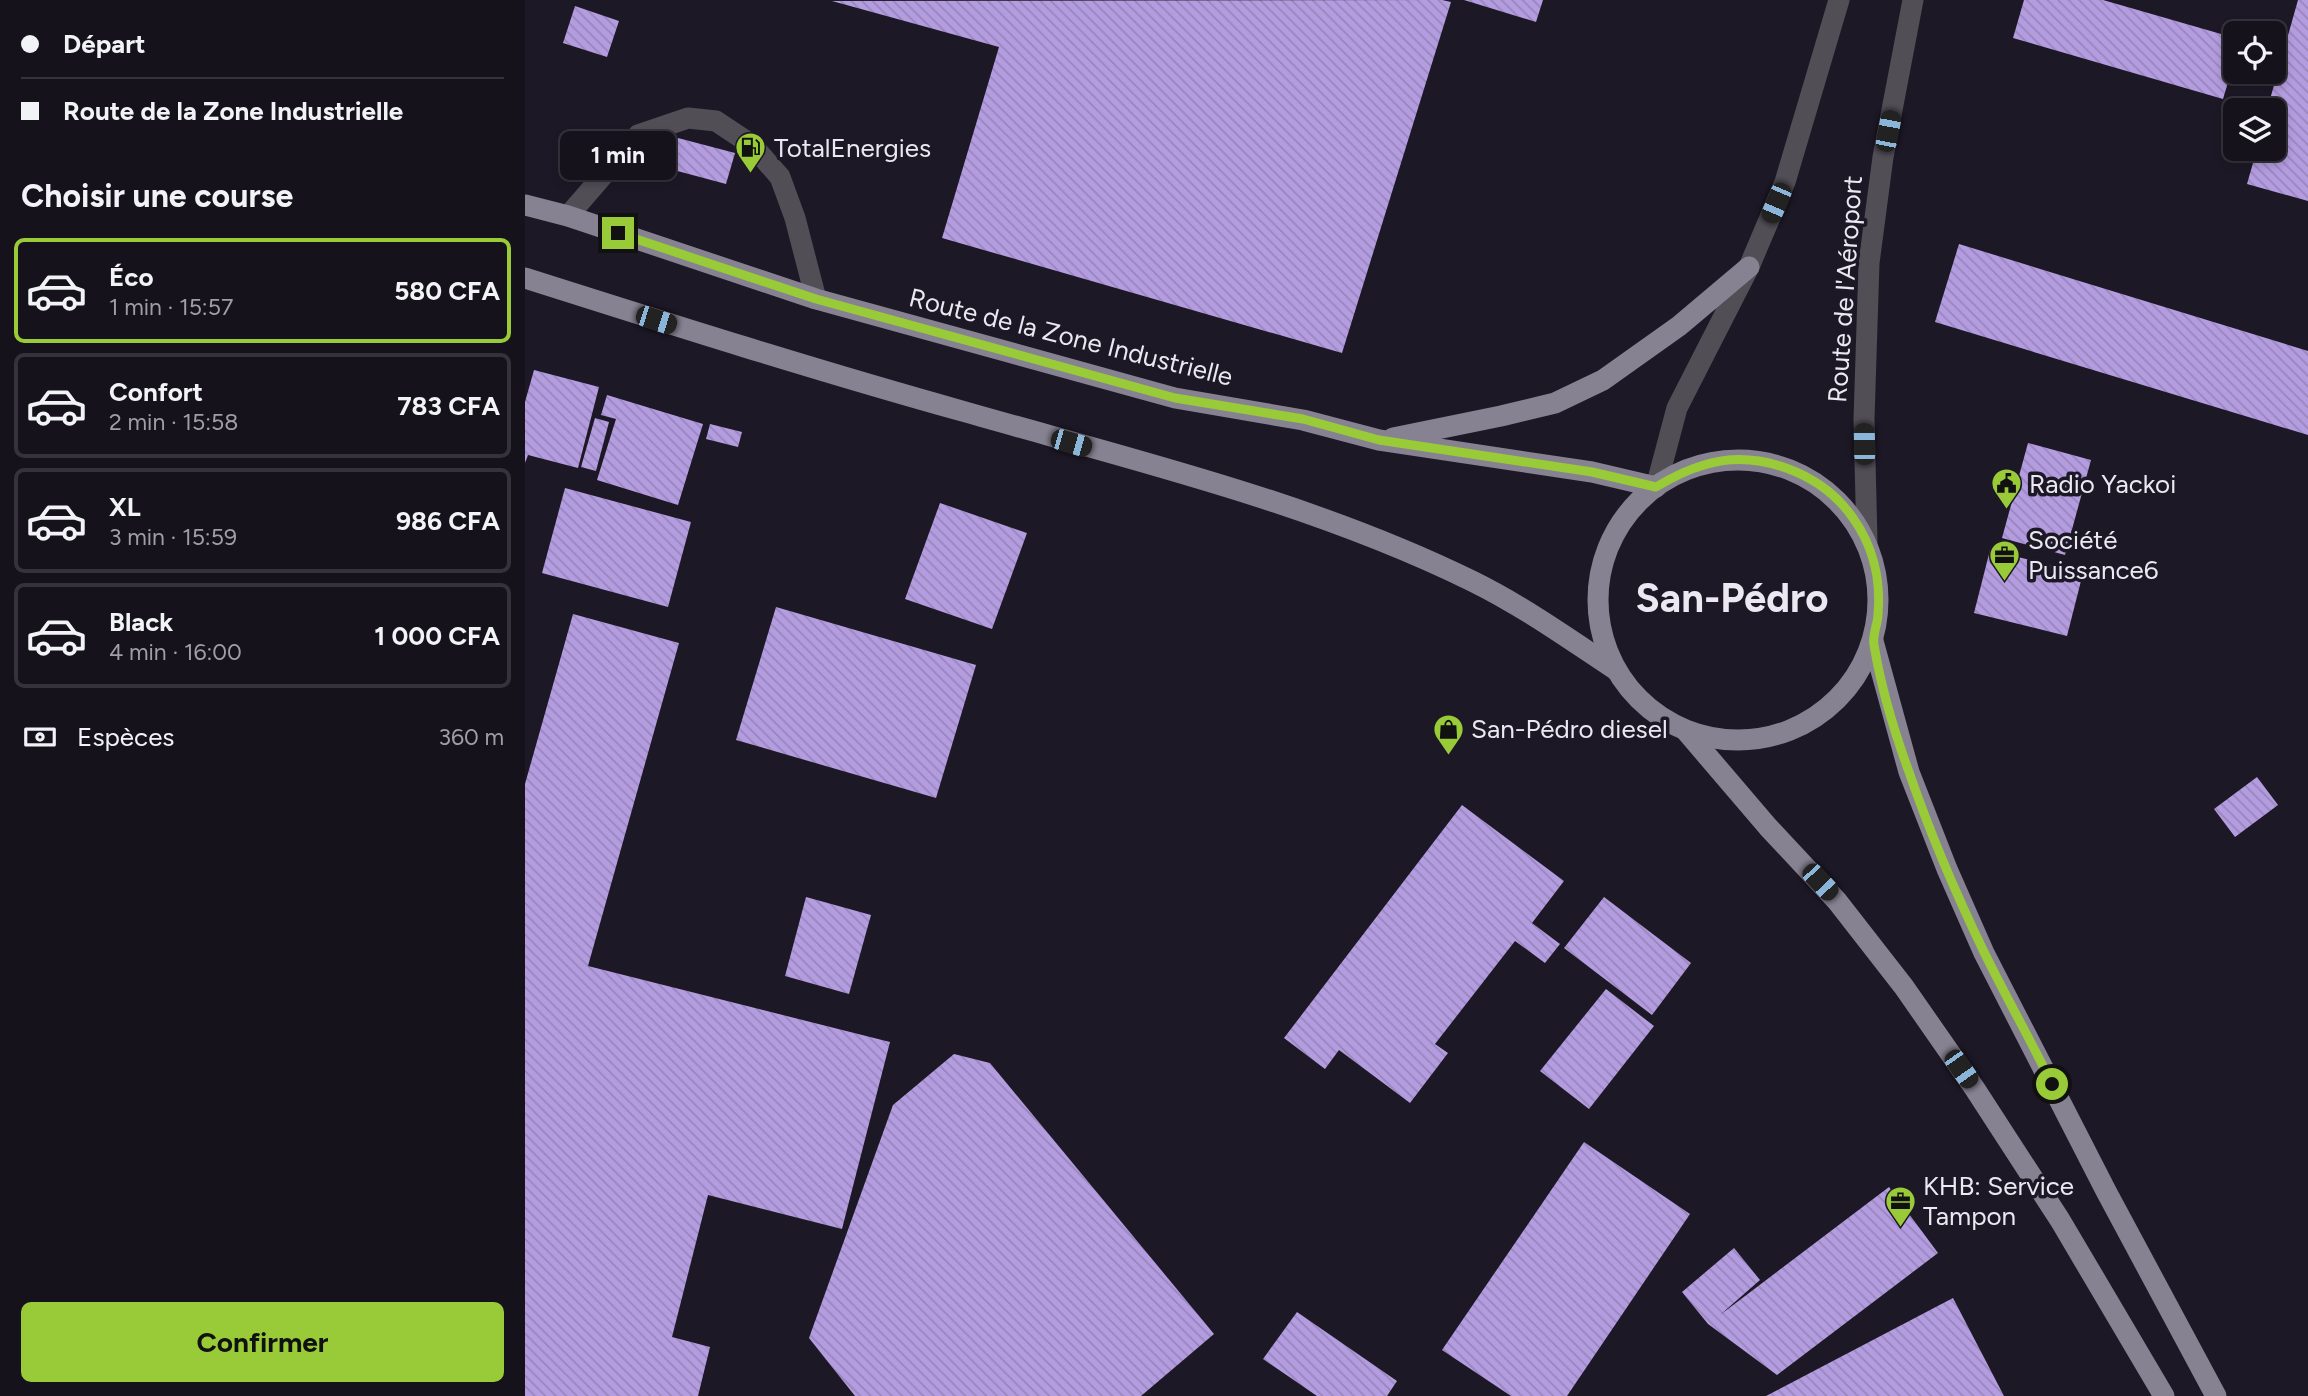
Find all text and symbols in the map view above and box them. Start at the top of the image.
map controls [2223,21,2286,161]
button: locate [2223,21,2286,84]
text: Départ [63,28,145,60]
text: Route de la Zone Industrielle [63,95,403,127]
button: layers [2223,98,2286,161]
car [1874,108,1903,154]
fuel station icon: TotalEnergies [734,131,768,175]
callout: 1 min [560,132,676,180]
place label: TotalEnergies [774,132,931,164]
text: 1 min [591,141,645,169]
street label: Route de l'Aéroport [1821,174,1869,404]
text: Choisir une course [21,177,293,215]
car [1759,180,1794,226]
route end [602,217,634,249]
icon: car [25,259,88,322]
text: Éco [109,261,154,293]
text: 580 CFA [394,275,500,307]
street label: Route de la Zone Industrielle [906,281,1236,393]
text: 1 min · 15:57 [109,293,233,321]
car [633,304,680,336]
icon: car [25,374,88,437]
text: Confort [109,376,203,408]
text: 783 CFA [397,390,500,422]
text: 2 min · 15:58 [109,408,238,436]
car [1854,423,1875,465]
car [1048,427,1095,459]
public building icon: Radio Yackoi [1989,467,2023,511]
place label: Radio Yackoi [2029,468,2176,500]
icon: car [25,489,88,552]
text: XL [109,491,141,523]
text: 986 CFA [396,505,500,537]
text: 3 min · 15:59 [109,523,237,551]
place label: Société Puissance6 [2028,524,2158,586]
office icon: Société Puissance6 [1988,538,2022,582]
district label: San-Pédro [1636,574,1828,622]
icon: car [25,604,88,667]
text: Black [109,606,173,638]
text: 1 000 CFA [374,620,500,652]
text: 4 min · 16:00 [109,638,242,666]
shop icon: San-Pédro diesel [1431,712,1465,756]
place label: San-Pédro diesel [1471,713,1668,745]
icon: cash [21,718,59,756]
text: Espèces [77,721,174,753]
text: 360 m [438,723,504,751]
car [1798,859,1843,905]
car [1941,1046,1982,1092]
route start [2036,1068,2068,1100]
place label: KHB: Service Tampon [1923,1170,2074,1232]
office icon: KHB: Service Tampon [1883,1184,1917,1228]
button: Confirmer [21,1302,504,1382]

